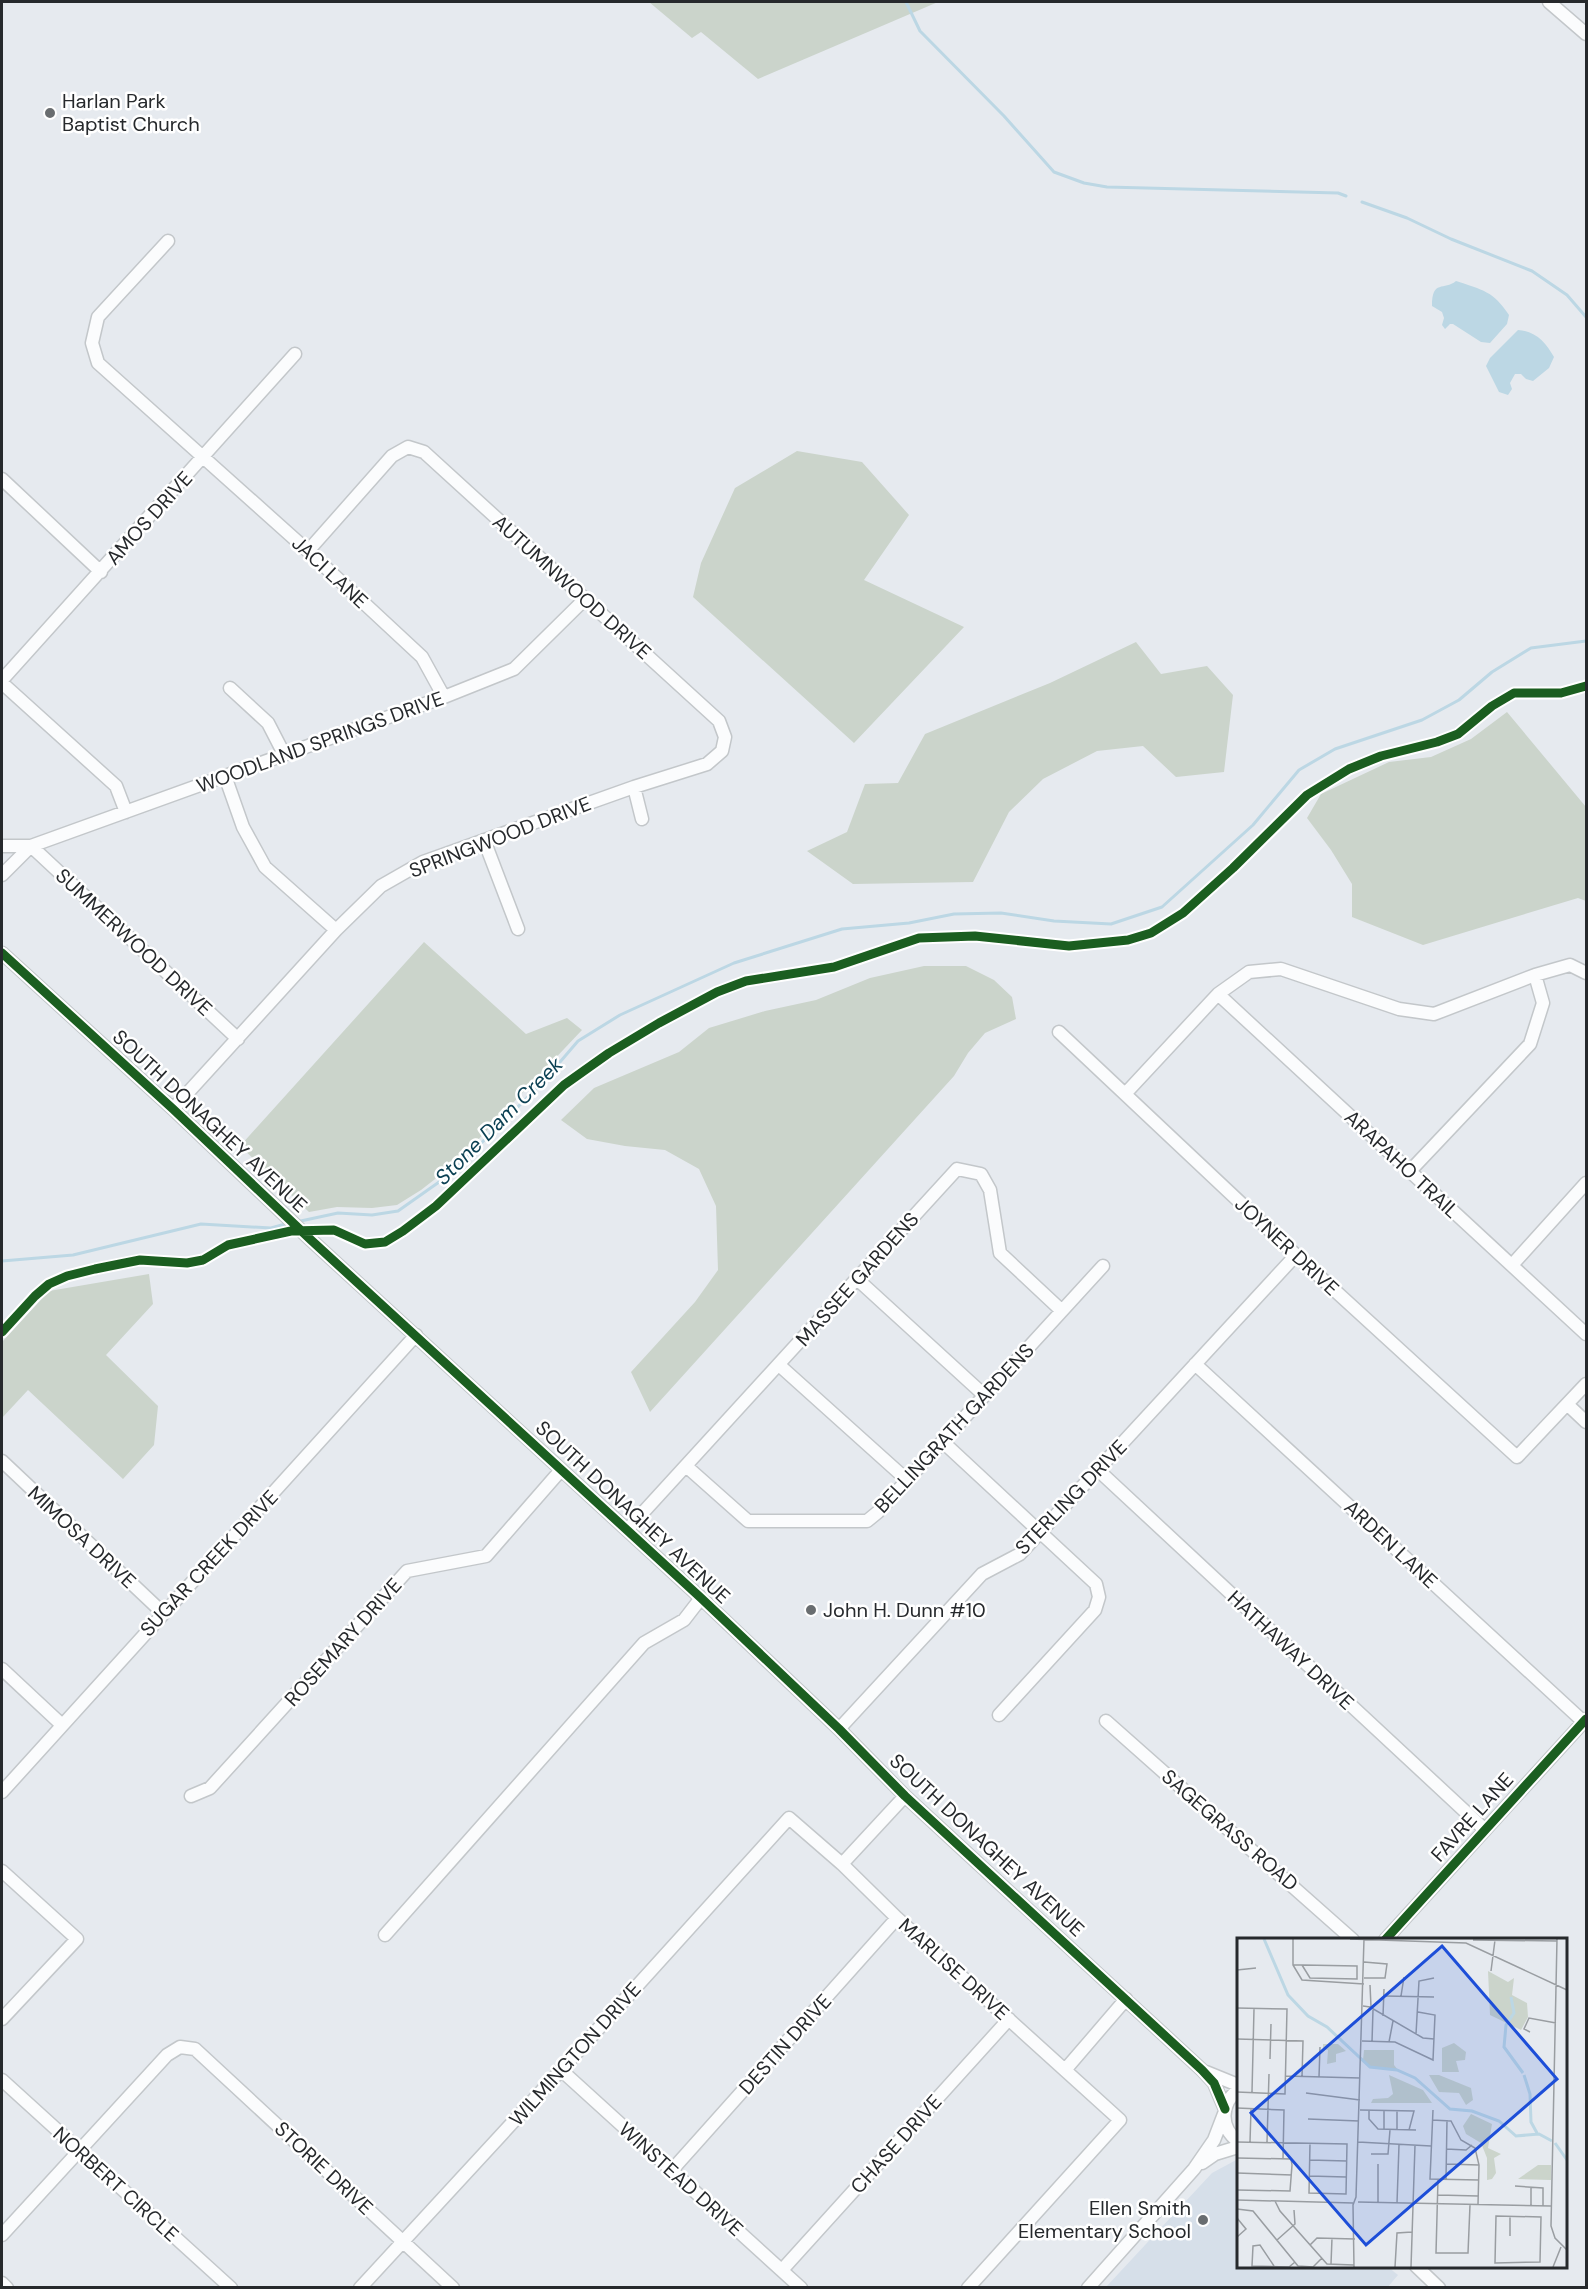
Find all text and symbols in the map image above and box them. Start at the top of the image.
place label: Harlan Park Baptist Church [62,88,200,137]
marker: Harlan Park Baptist Church [43,106,57,120]
street label: AMOS DRIVE [100,466,198,570]
street label: AUTUMNWOOD DRIVE [487,509,657,665]
street label: JACI LANE [286,530,374,614]
street label: WOODLAND SPRINGS DRIVE [193,685,447,799]
street label: SPRINGWOOD DRIVE [405,790,595,884]
street label: SUMMERWOOD DRIVE [50,863,218,1021]
street label: SOUTH DONAGHEY AVENUE [107,1024,313,1218]
water label: Stone Dam Creek [429,1051,569,1191]
street label: ARAPAHO TRAIL [1339,1104,1465,1224]
street label: JOYNER DRIVE [1229,1191,1345,1301]
street label: MASSEE GARDENS [790,1206,924,1352]
street label: BELLINGRATH GARDENS [869,1338,1039,1518]
street label: SOUTH DONAGHEY AVENUE [530,1415,736,1609]
street label: STERLING DRIVE [1009,1434,1133,1560]
street label: MIMOSA DRIVE [22,1480,142,1594]
street label: SUGAR CREEK DRIVE [134,1484,284,1642]
street label: ARDEN LANE [1339,1494,1443,1594]
street label: ROSEMARY DRIVE [279,1573,407,1711]
street label: HATHAWAY DRIVE [1222,1585,1360,1715]
place label: John H. Dunn #10 [823,1597,986,1623]
marker: John H. Dunn #10 [804,1603,818,1617]
street label: SOUTH DONAGHEY AVENUE [884,1748,1090,1942]
street label: SAGEGRASS ROAD [1156,1764,1304,1896]
street label: FAVRE LANE [1425,1767,1519,1867]
street label: MARLISE DRIVE [893,1912,1015,2026]
inset map [1237,1938,1567,2268]
street label: WILMINGTON DRIVE [503,1976,647,2132]
street label: DESTIN DRIVE [733,1988,837,2100]
street label: CHASE DRIVE [845,2089,947,2199]
street label: STORIE DRIVE [269,2116,379,2220]
street label: WINSTEAD DRIVE [613,2116,749,2242]
street label: NORBERT CIRCLE [48,2121,184,2247]
place label: Ellen Smith Elementary School [1018,2195,1191,2244]
marker: Ellen Smith Elementary School [1196,2213,1210,2227]

